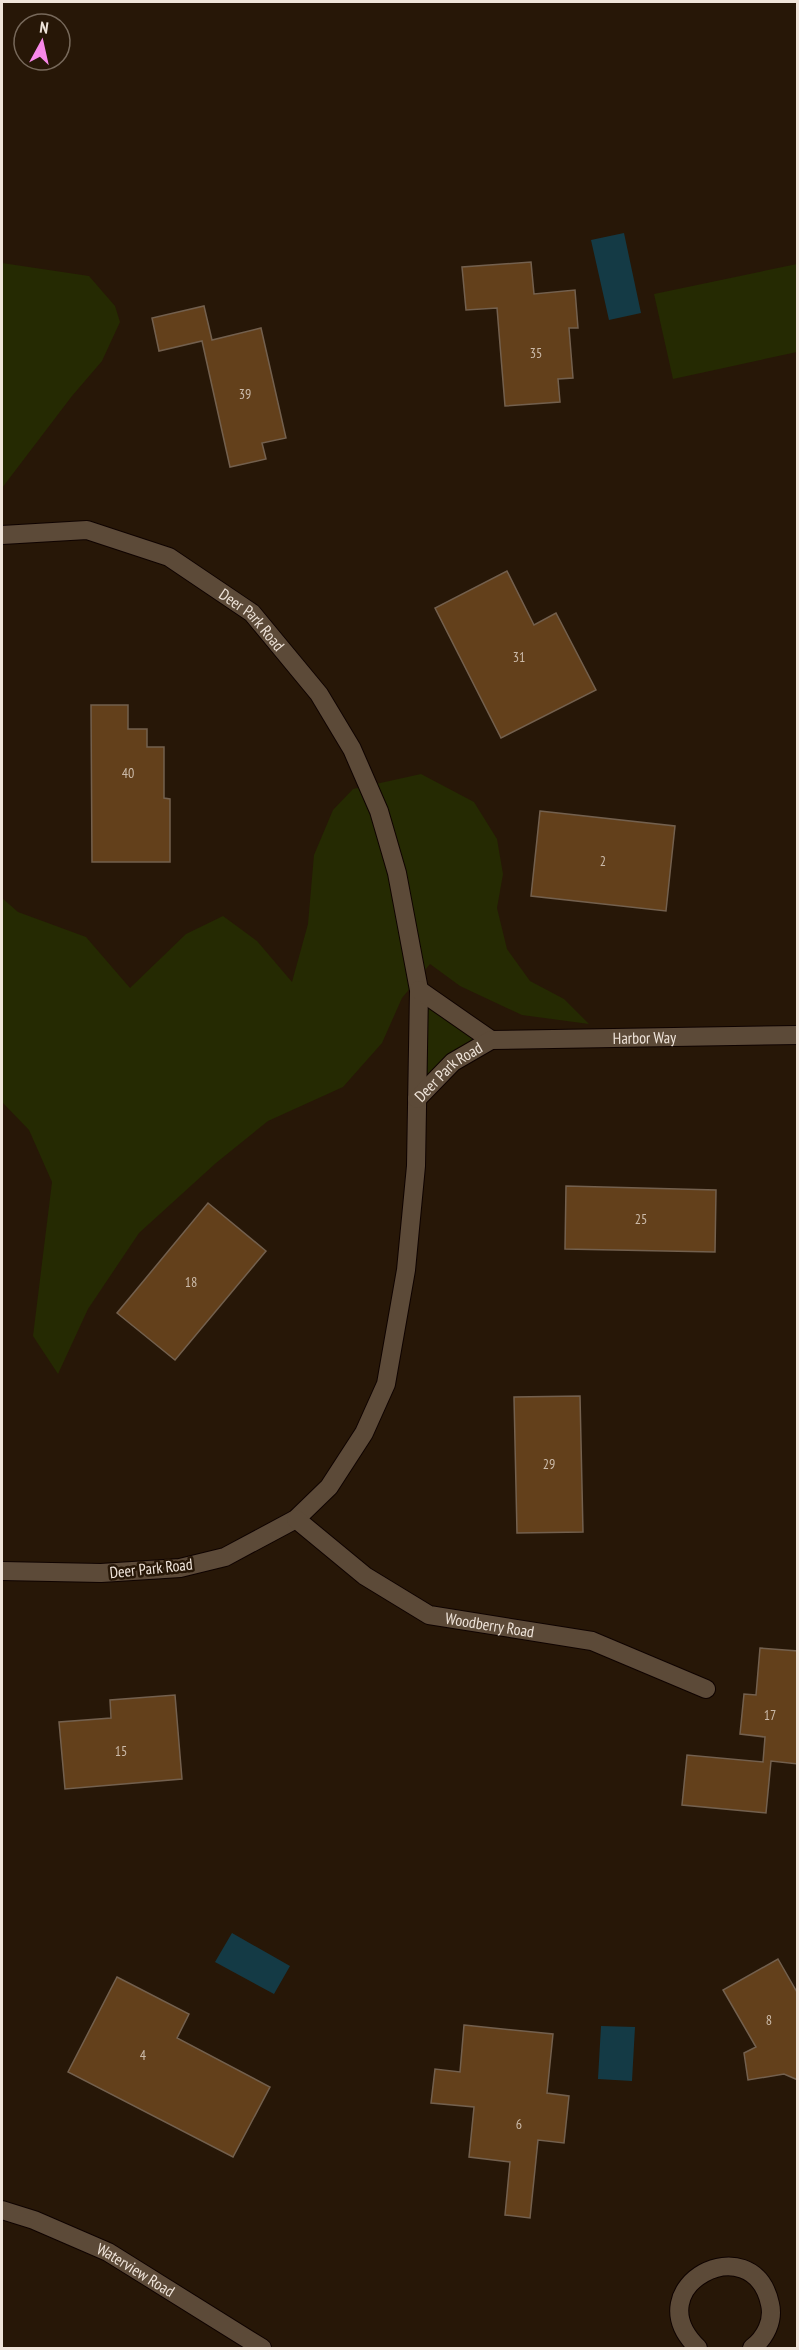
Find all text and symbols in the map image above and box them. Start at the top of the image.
north arrow [12,12,72,72]
text: N [38,17,50,38]
house number: 35 [530,344,542,362]
house number: 39 [239,385,251,403]
street label: Deer Park Road [215,584,289,655]
house number: 31 [513,648,525,666]
house number: 40 [122,764,134,782]
house number: 2 [600,852,606,870]
street label: Harbor Way [613,1027,676,1048]
street label: Deer Park Road [410,1037,486,1106]
house number: 25 [635,1210,647,1228]
house number: 18 [185,1273,197,1291]
house number: 29 [543,1455,555,1473]
street label: Deer Park Road [109,1554,194,1582]
street label: Woodberry Road [444,1608,536,1642]
house number: 17 [764,1706,776,1724]
house number: 15 [115,1742,127,1760]
house number: 8 [766,2011,772,2029]
house number: 4 [140,2046,147,2064]
house number: 6 [516,2115,522,2133]
street label: Waterview Road [94,2238,179,2301]

